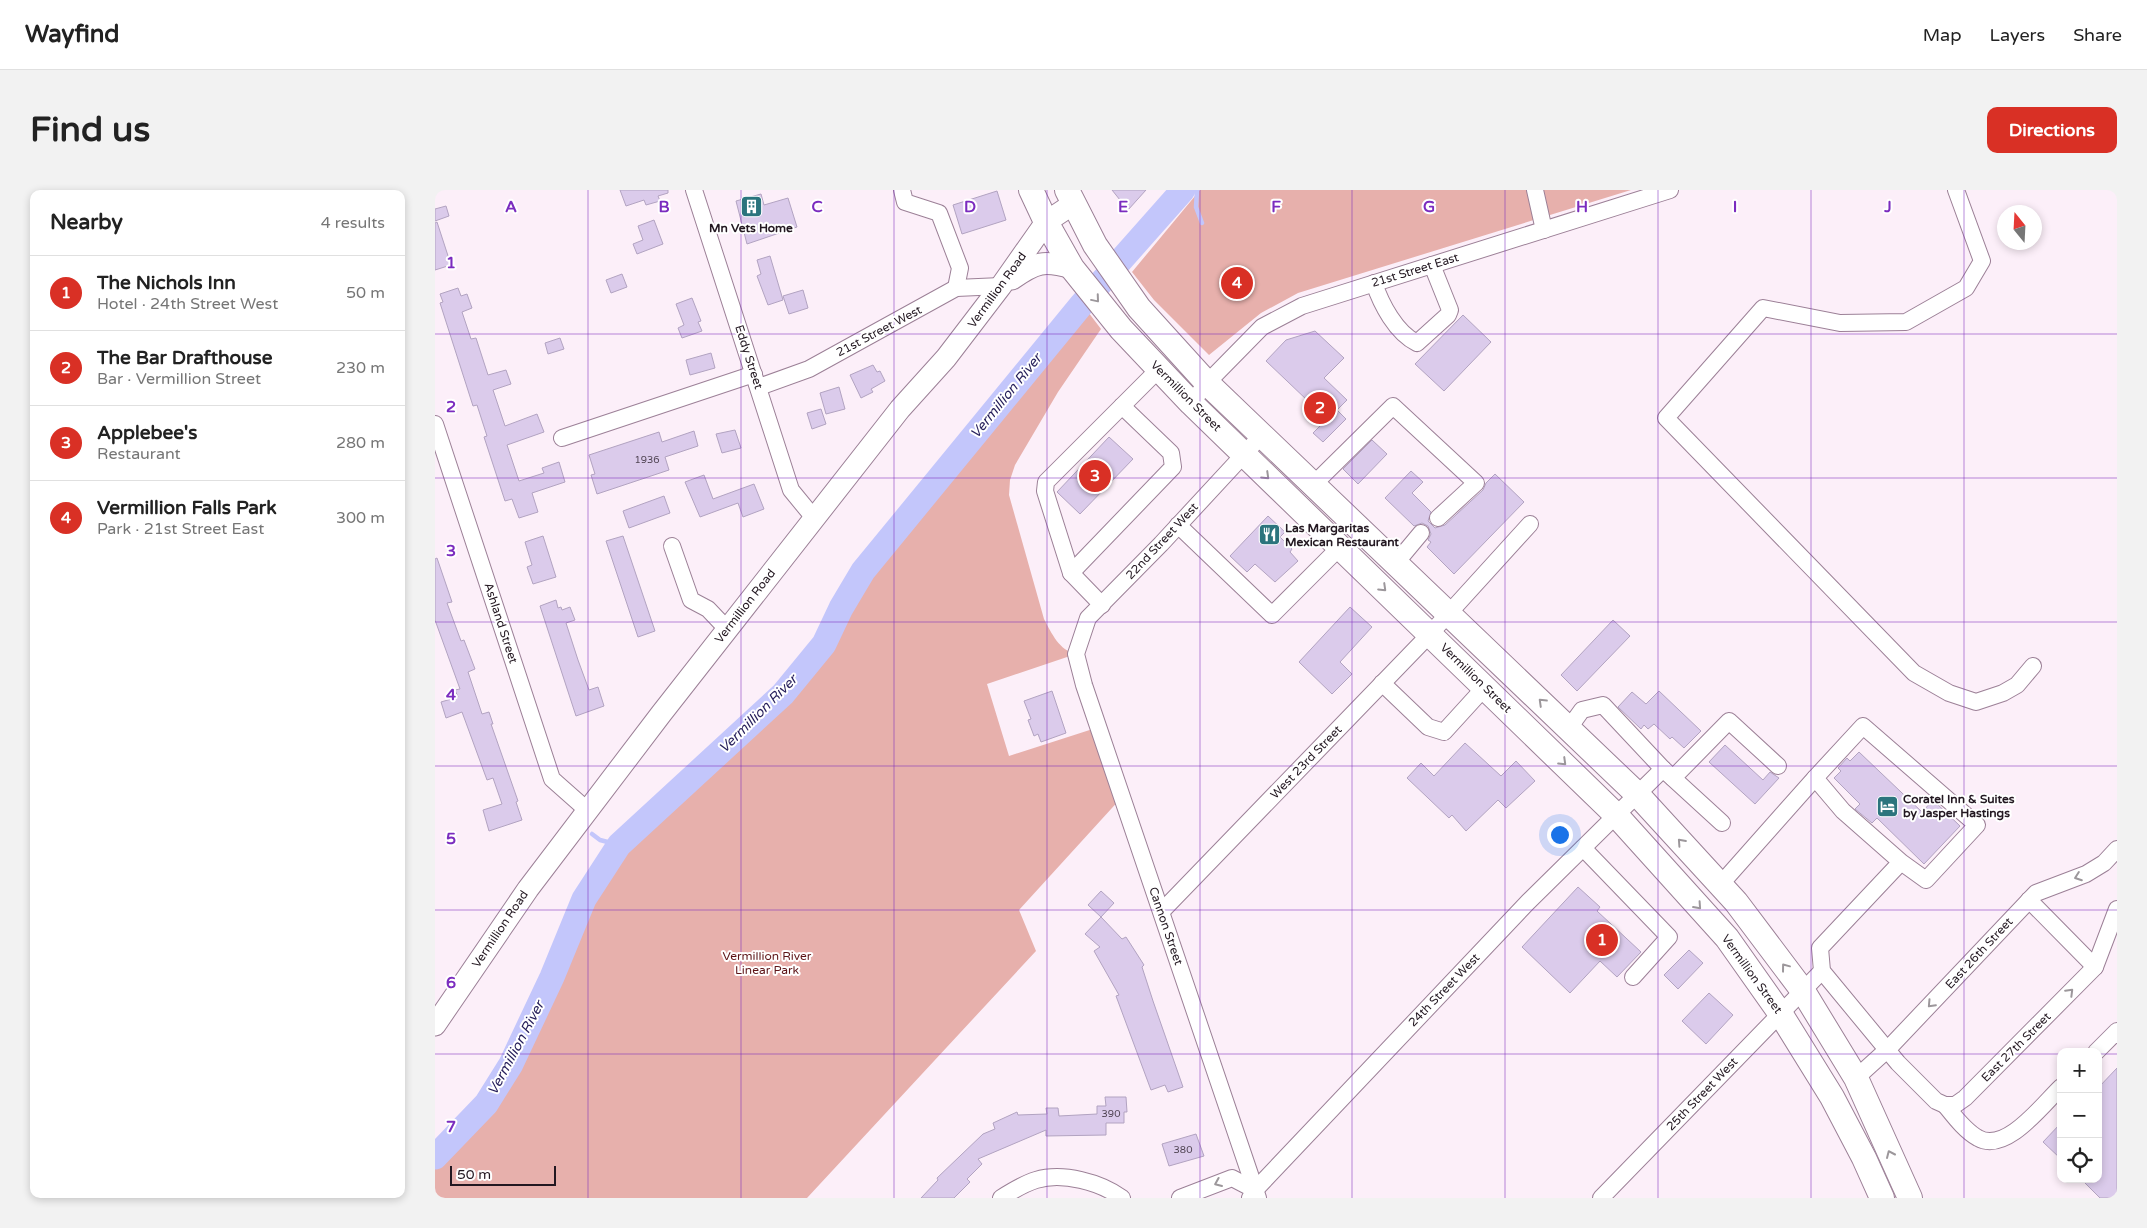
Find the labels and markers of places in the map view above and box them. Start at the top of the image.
building icon: Mn Vets Home [739,195,763,219]
place label: Mn Vets Home [709,221,793,235]
pin: 4 [1221,264,1253,302]
pin: 2 [1304,389,1336,427]
pin: 3 [1079,457,1111,495]
place label: Las Margaritas Mexican Restaurant [1285,521,1399,549]
restaurant icon: Las Margaritas Mexican Restaurant [1257,523,1281,547]
place label: Coratel Inn & Suites by Jasper Hastings [1903,792,2015,821]
hotel icon: Coratel Inn & Suites by Jasper Hastings [1875,794,1899,818]
pin: 1 [1586,921,1618,959]

